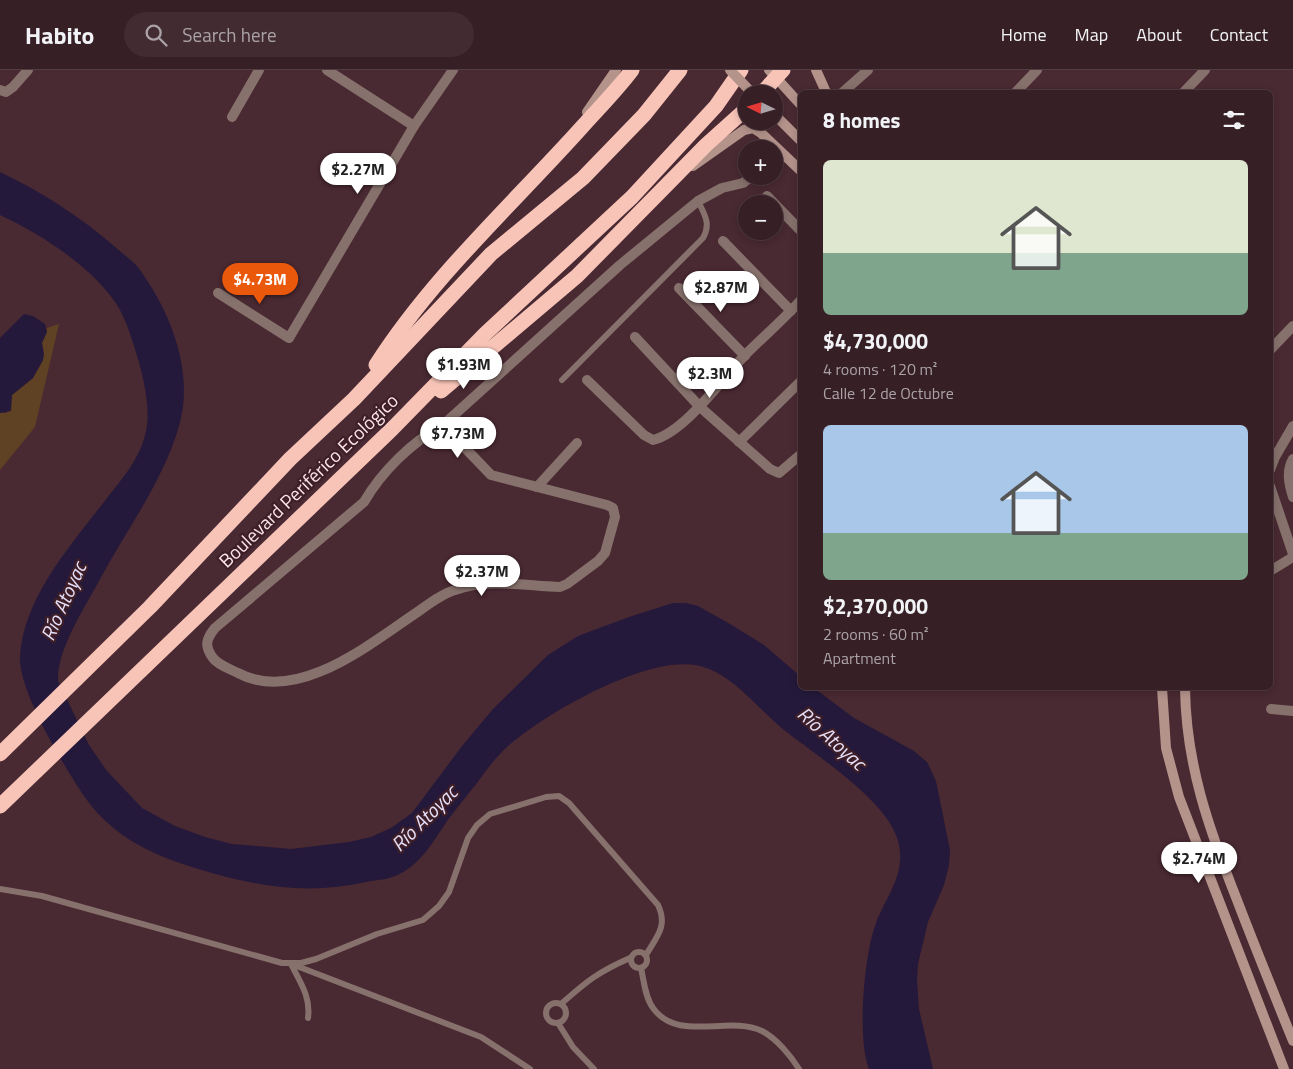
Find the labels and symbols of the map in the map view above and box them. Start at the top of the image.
north arrow [738,85,782,130]
pin: $2.27M [317,152,399,195]
pin: $4.73M [219,262,301,305]
pin: $2.87M [680,270,762,313]
pin: $1.93M [423,348,505,390]
pin: $2.3M [675,356,745,399]
street label: Boulevard Periférico Ecológico [212,386,404,574]
pin: $7.73M [417,416,499,459]
pin: $2.37M [441,554,523,597]
water label: Río Atoyac [32,555,95,645]
water label: Río Atoyac [791,699,875,779]
water label: Río Atoyac [384,776,466,858]
pin: $2.74M [1158,842,1240,884]

